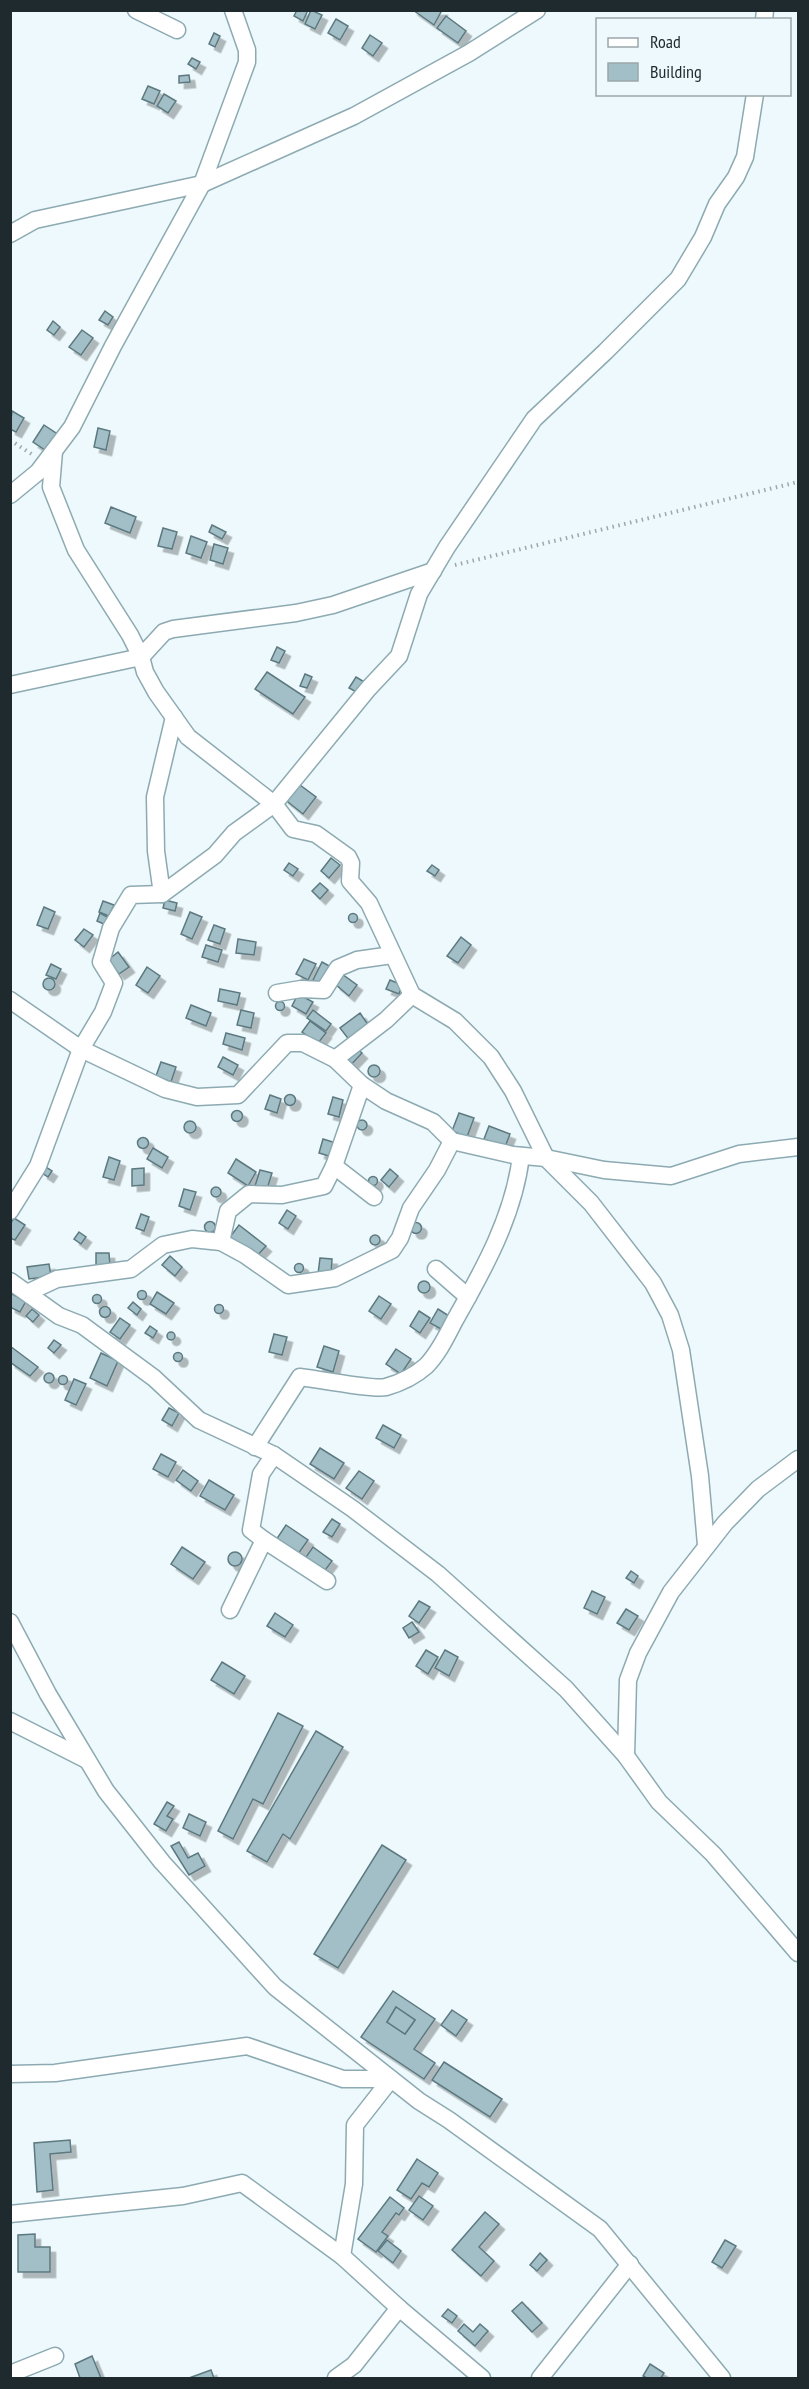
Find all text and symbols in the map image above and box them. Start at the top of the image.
legend [596,18,791,96]
text: Road [650,30,681,53]
text: Building [650,60,702,83]

